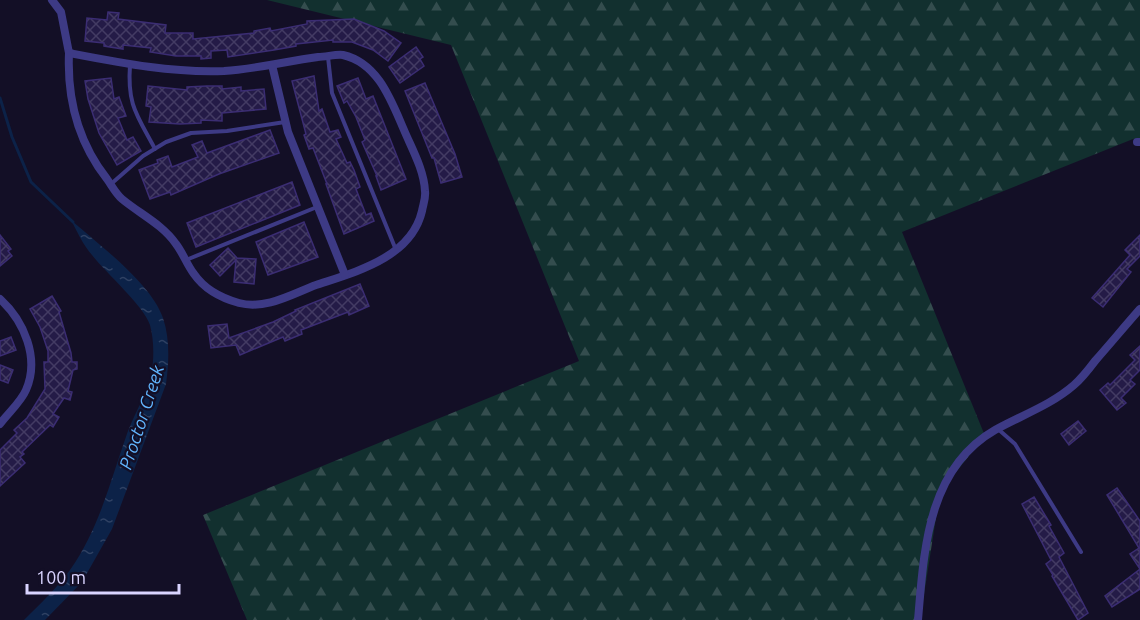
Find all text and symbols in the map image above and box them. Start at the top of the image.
water label: Proctor Creek [115,362,168,472]
scale bar [27,557,178,595]
text: 100 m [36,567,86,587]

